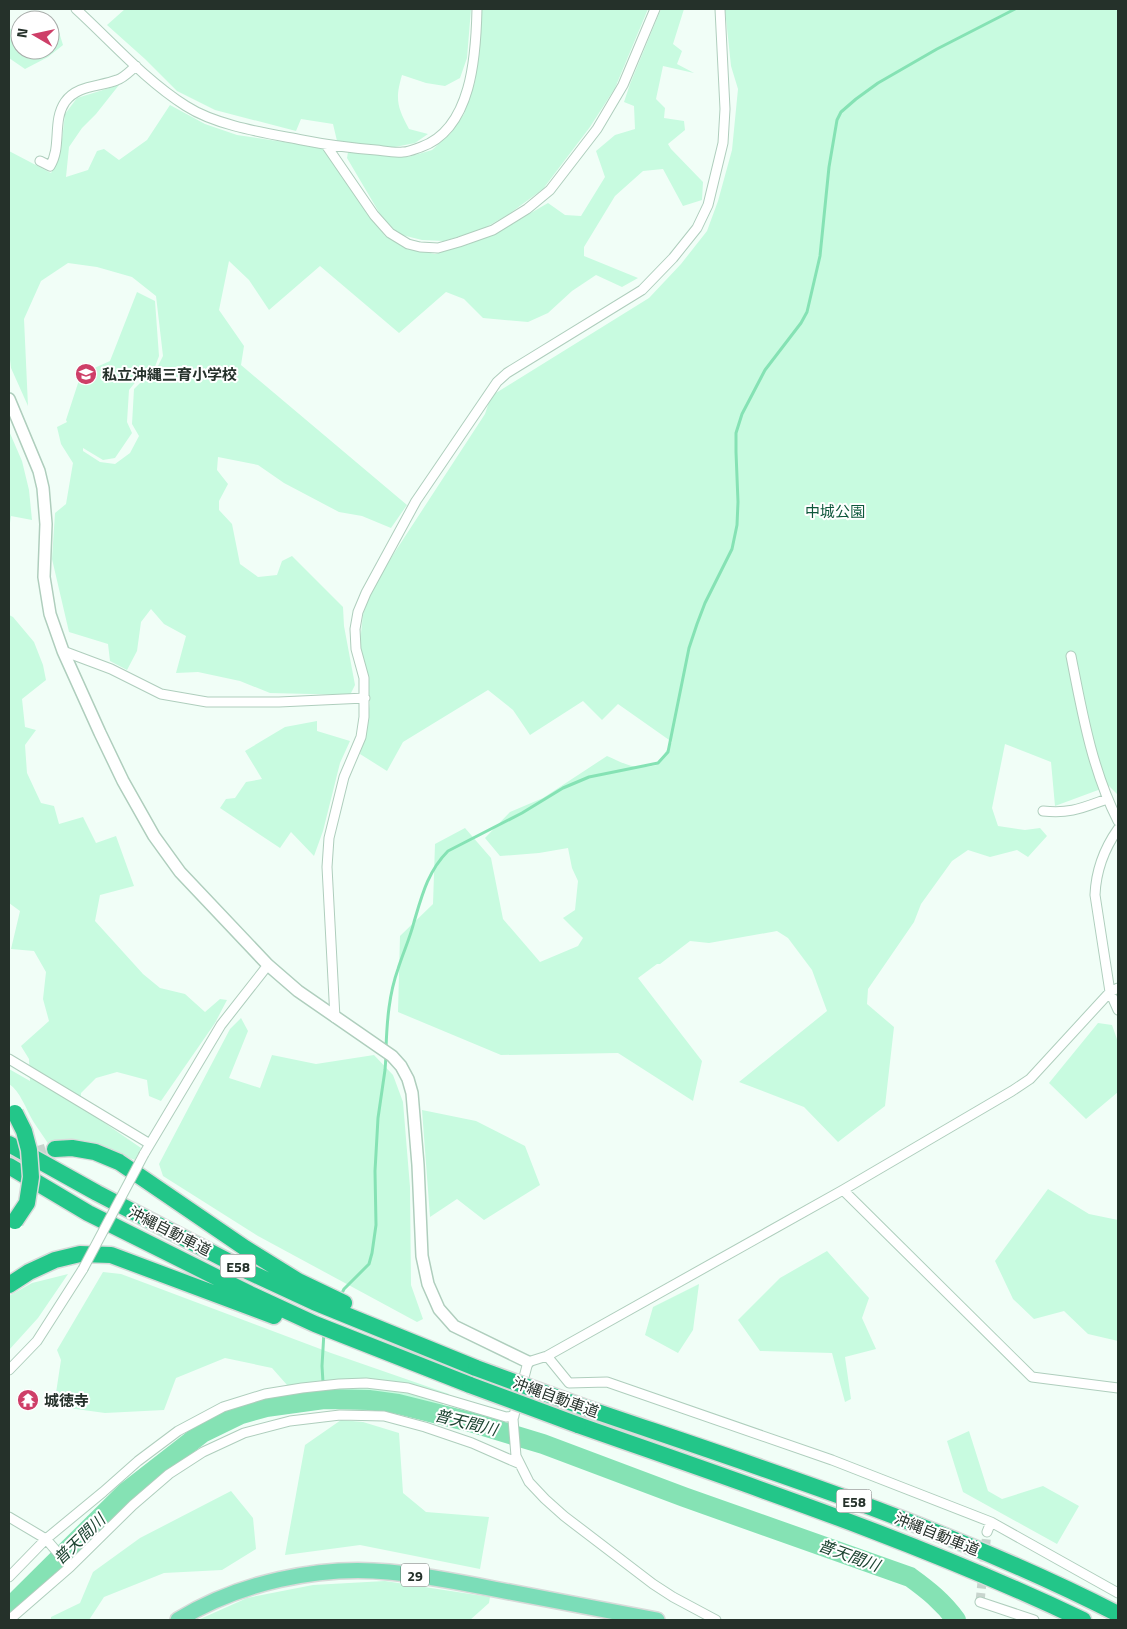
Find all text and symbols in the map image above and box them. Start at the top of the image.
north arrow [10,10,60,60]
text: N [11,26,33,39]
school or university icon: 私立沖縄三育小学校 [74,362,98,386]
place label: 私立沖縄三育小学校 [102,363,237,386]
park label: 中城公園 [805,500,865,523]
street label: 沖縄自動車道 [125,1200,215,1262]
road number: E58 [220,1254,256,1278]
street label: 沖縄自動車道 [510,1371,602,1423]
temple icon: 城徳寺 [16,1388,40,1412]
place label: 城徳寺 [44,1389,89,1412]
water label: 普天間川 [432,1403,502,1442]
road number: E58 [836,1490,872,1512]
street label: 沖縄自動車道 [891,1506,983,1562]
water label: 普天間川 [48,1507,112,1570]
water label: 普天間川 [815,1533,885,1578]
road number: 29 [401,1564,429,1586]

